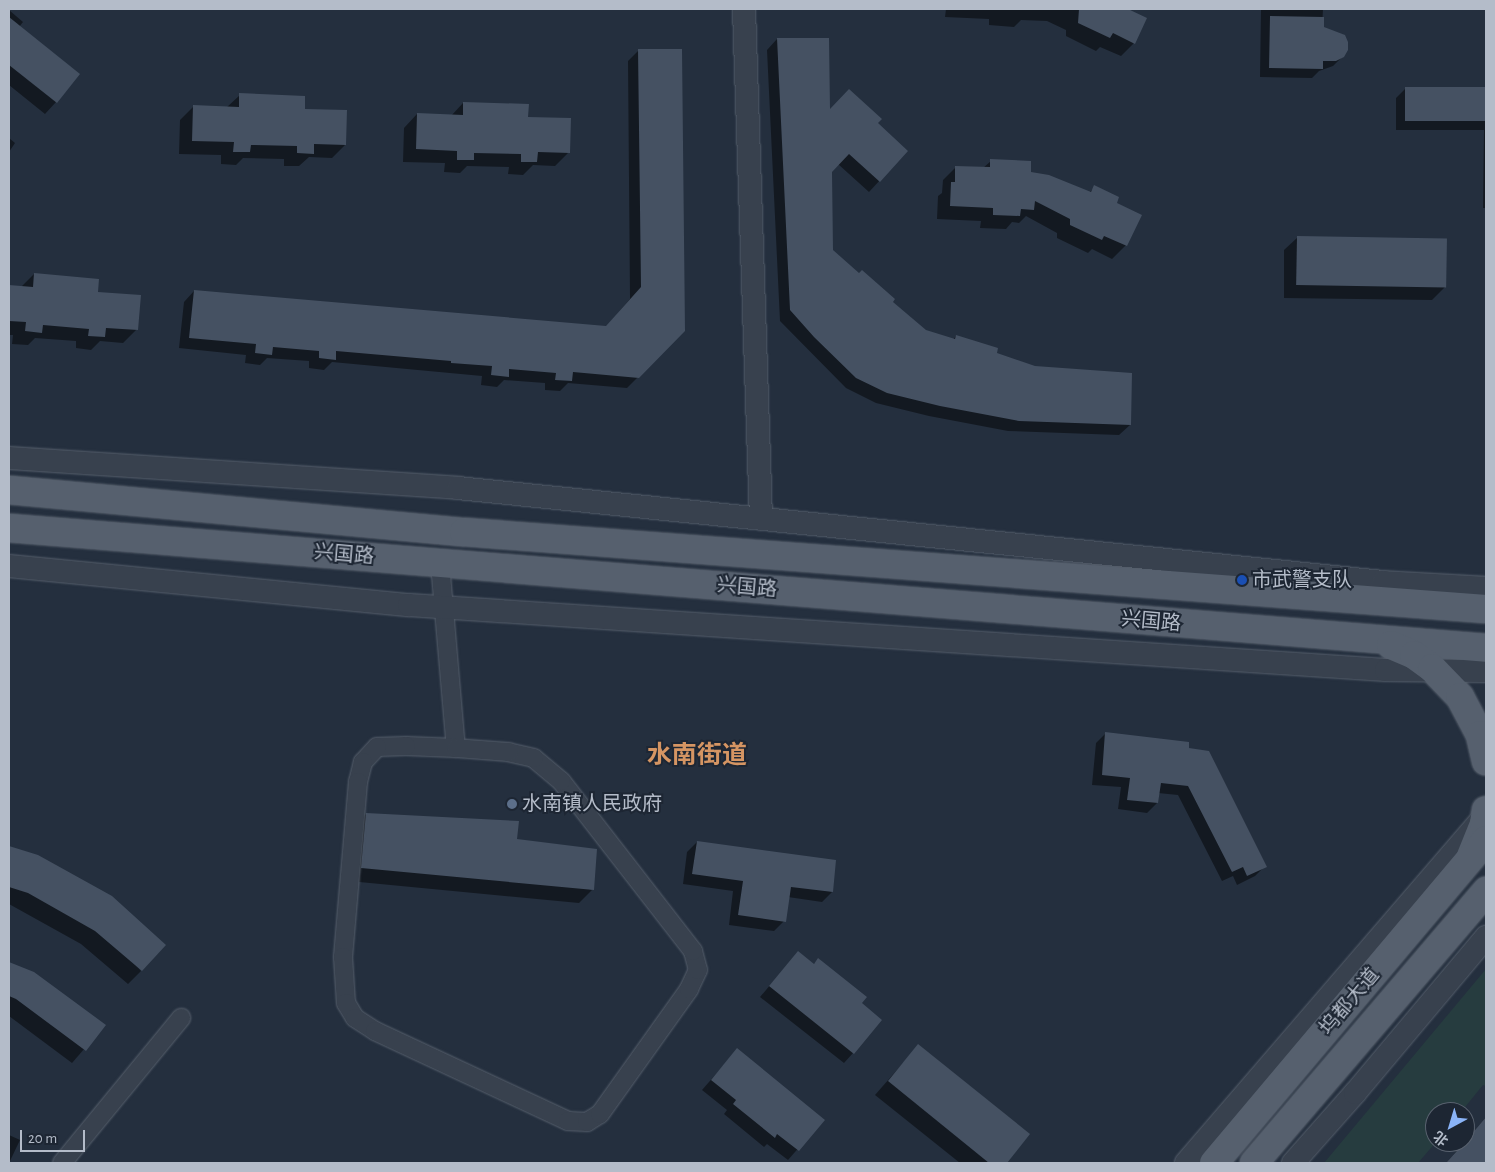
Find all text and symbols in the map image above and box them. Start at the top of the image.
street label: 兴国路 [313,540,375,570]
place label: 市武警支队 [1252,568,1352,592]
street label: 兴国路 [716,573,778,603]
marker: 市武警支队 [1236,574,1248,586]
street label: 兴国路 [1120,607,1182,637]
district label: 水南街道 [647,741,747,771]
place label: 水南镇人民政府 [522,792,662,816]
marker: 水南镇人民政府 [506,798,518,810]
street label: 坞都大道 [1315,964,1385,1040]
north arrow [1425,1102,1475,1152]
scale bar [22,1120,88,1152]
text: 北 [1431,1128,1451,1148]
text: 20 m [28,1131,57,1146]

